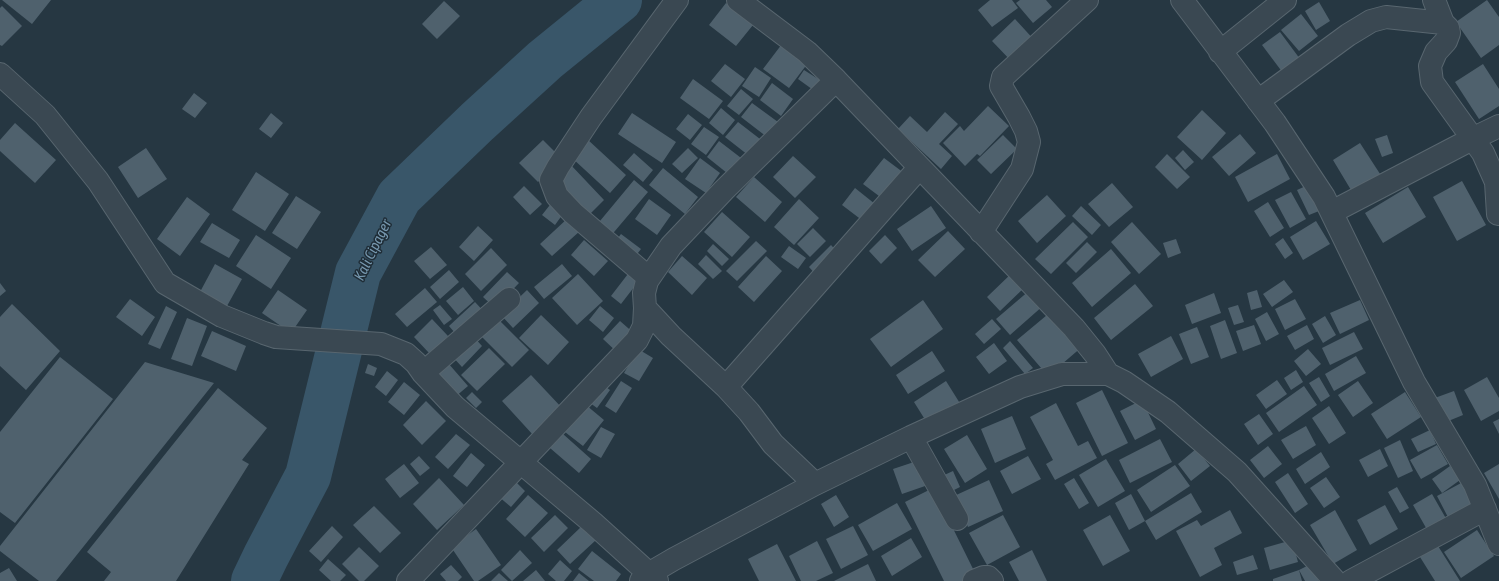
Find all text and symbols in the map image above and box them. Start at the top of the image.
water label: Kali Cipager [350,216,396,284]

